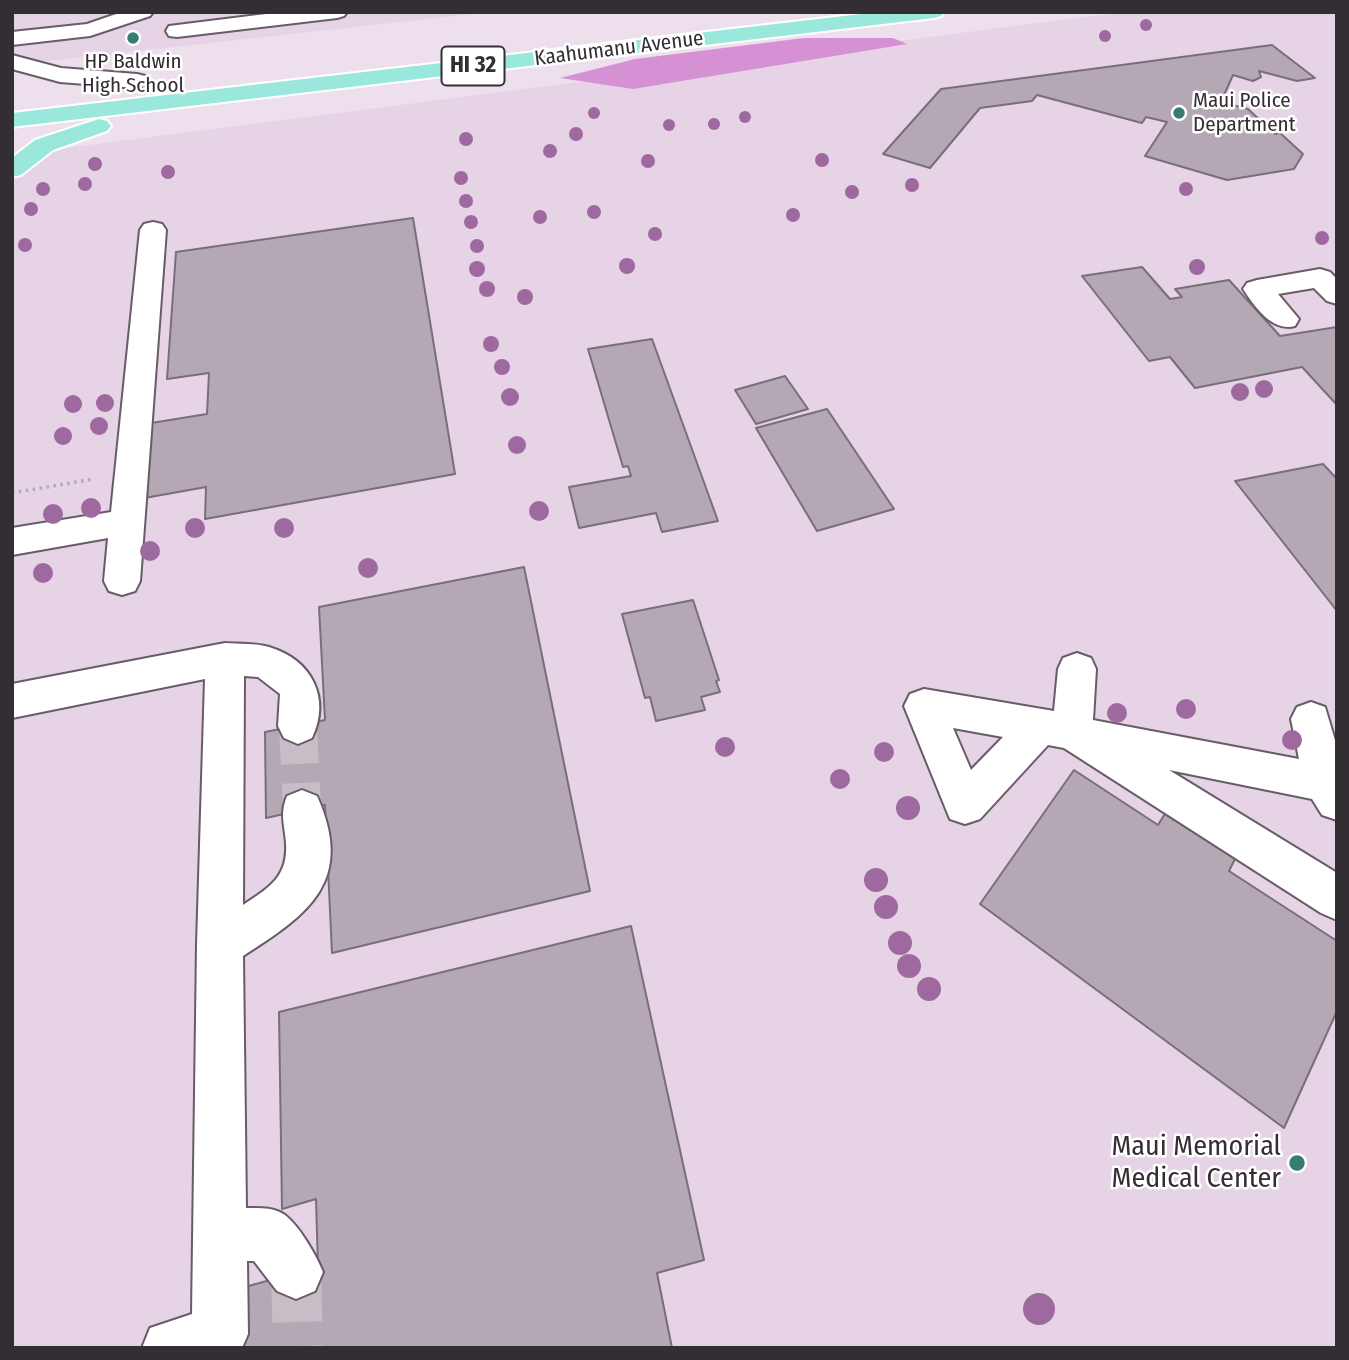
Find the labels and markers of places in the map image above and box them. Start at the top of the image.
marker: HP Baldwin High School [125,30,141,46]
place label: HP Baldwin High School [82,49,184,99]
place label: Maui Police Department [1193,88,1296,138]
marker: Maui Police Department [1171,105,1187,121]
place label: Maui Memorial Medical Center [1111,1130,1281,1196]
marker: Maui Memorial Medical Center [1287,1153,1307,1173]

